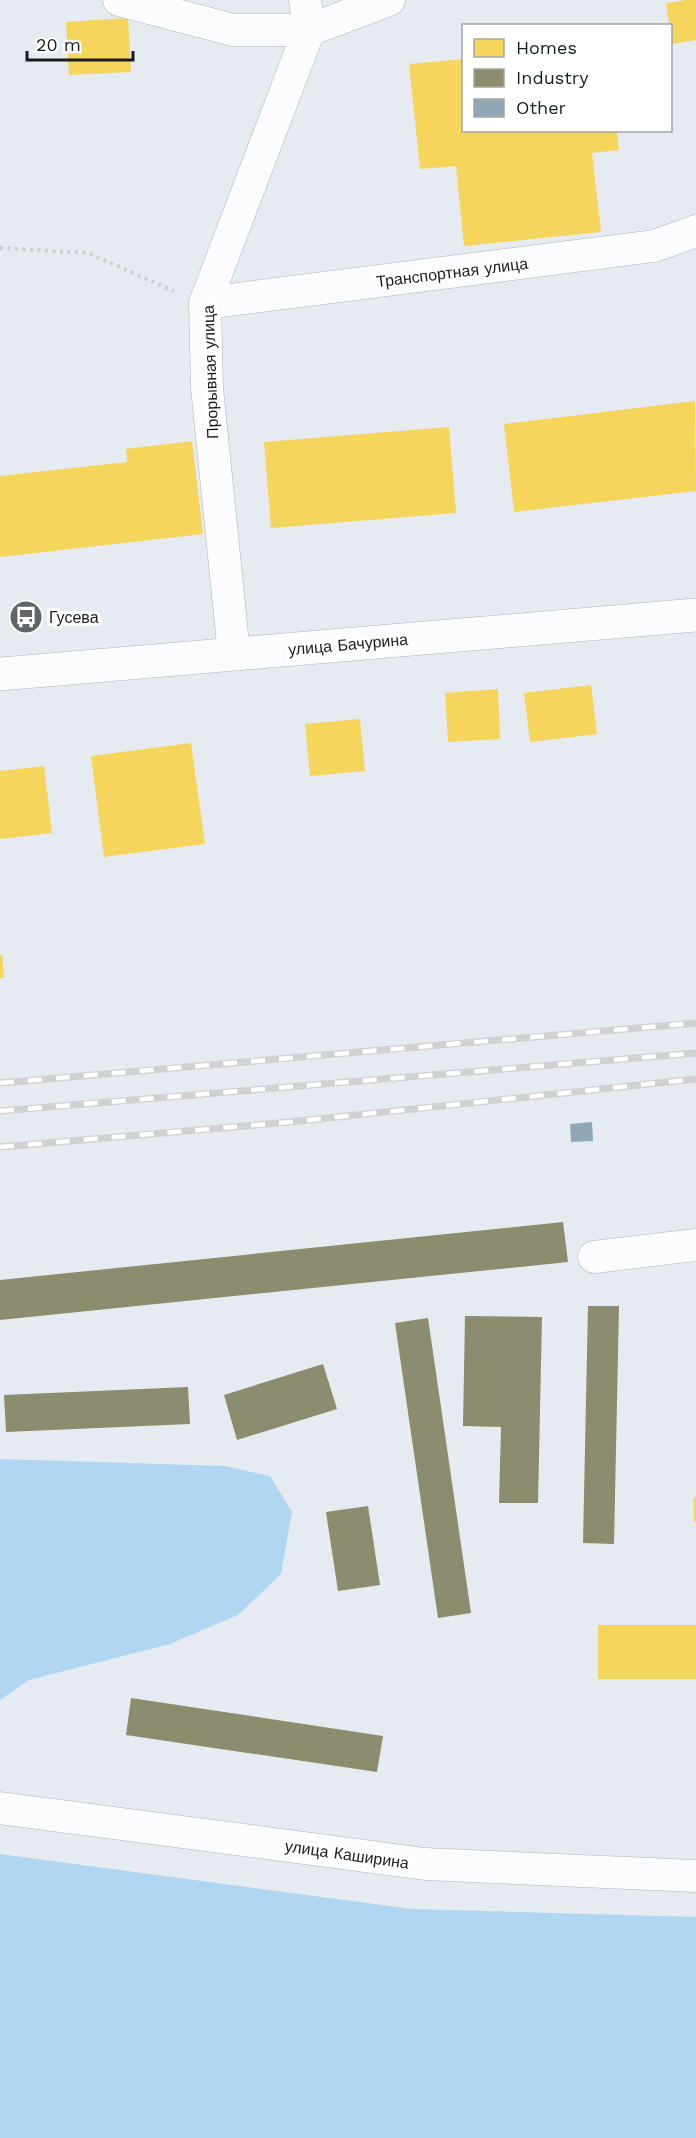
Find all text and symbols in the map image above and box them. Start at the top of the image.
scale bar [27,24,134,62]
legend [462,24,672,132]
text: 20 m [36,34,81,55]
text: Homes [516,37,577,58]
text: Industry [516,67,589,88]
text: Other [516,97,566,118]
street label: Транспортная улица [375,254,529,291]
street label: Прорывная улица [199,305,222,439]
bus stop icon: Гусева [8,599,44,635]
place label: Гусева [49,608,99,627]
street label: улица Бачурина [287,630,409,659]
street label: улица Каширина [284,1836,410,1873]

